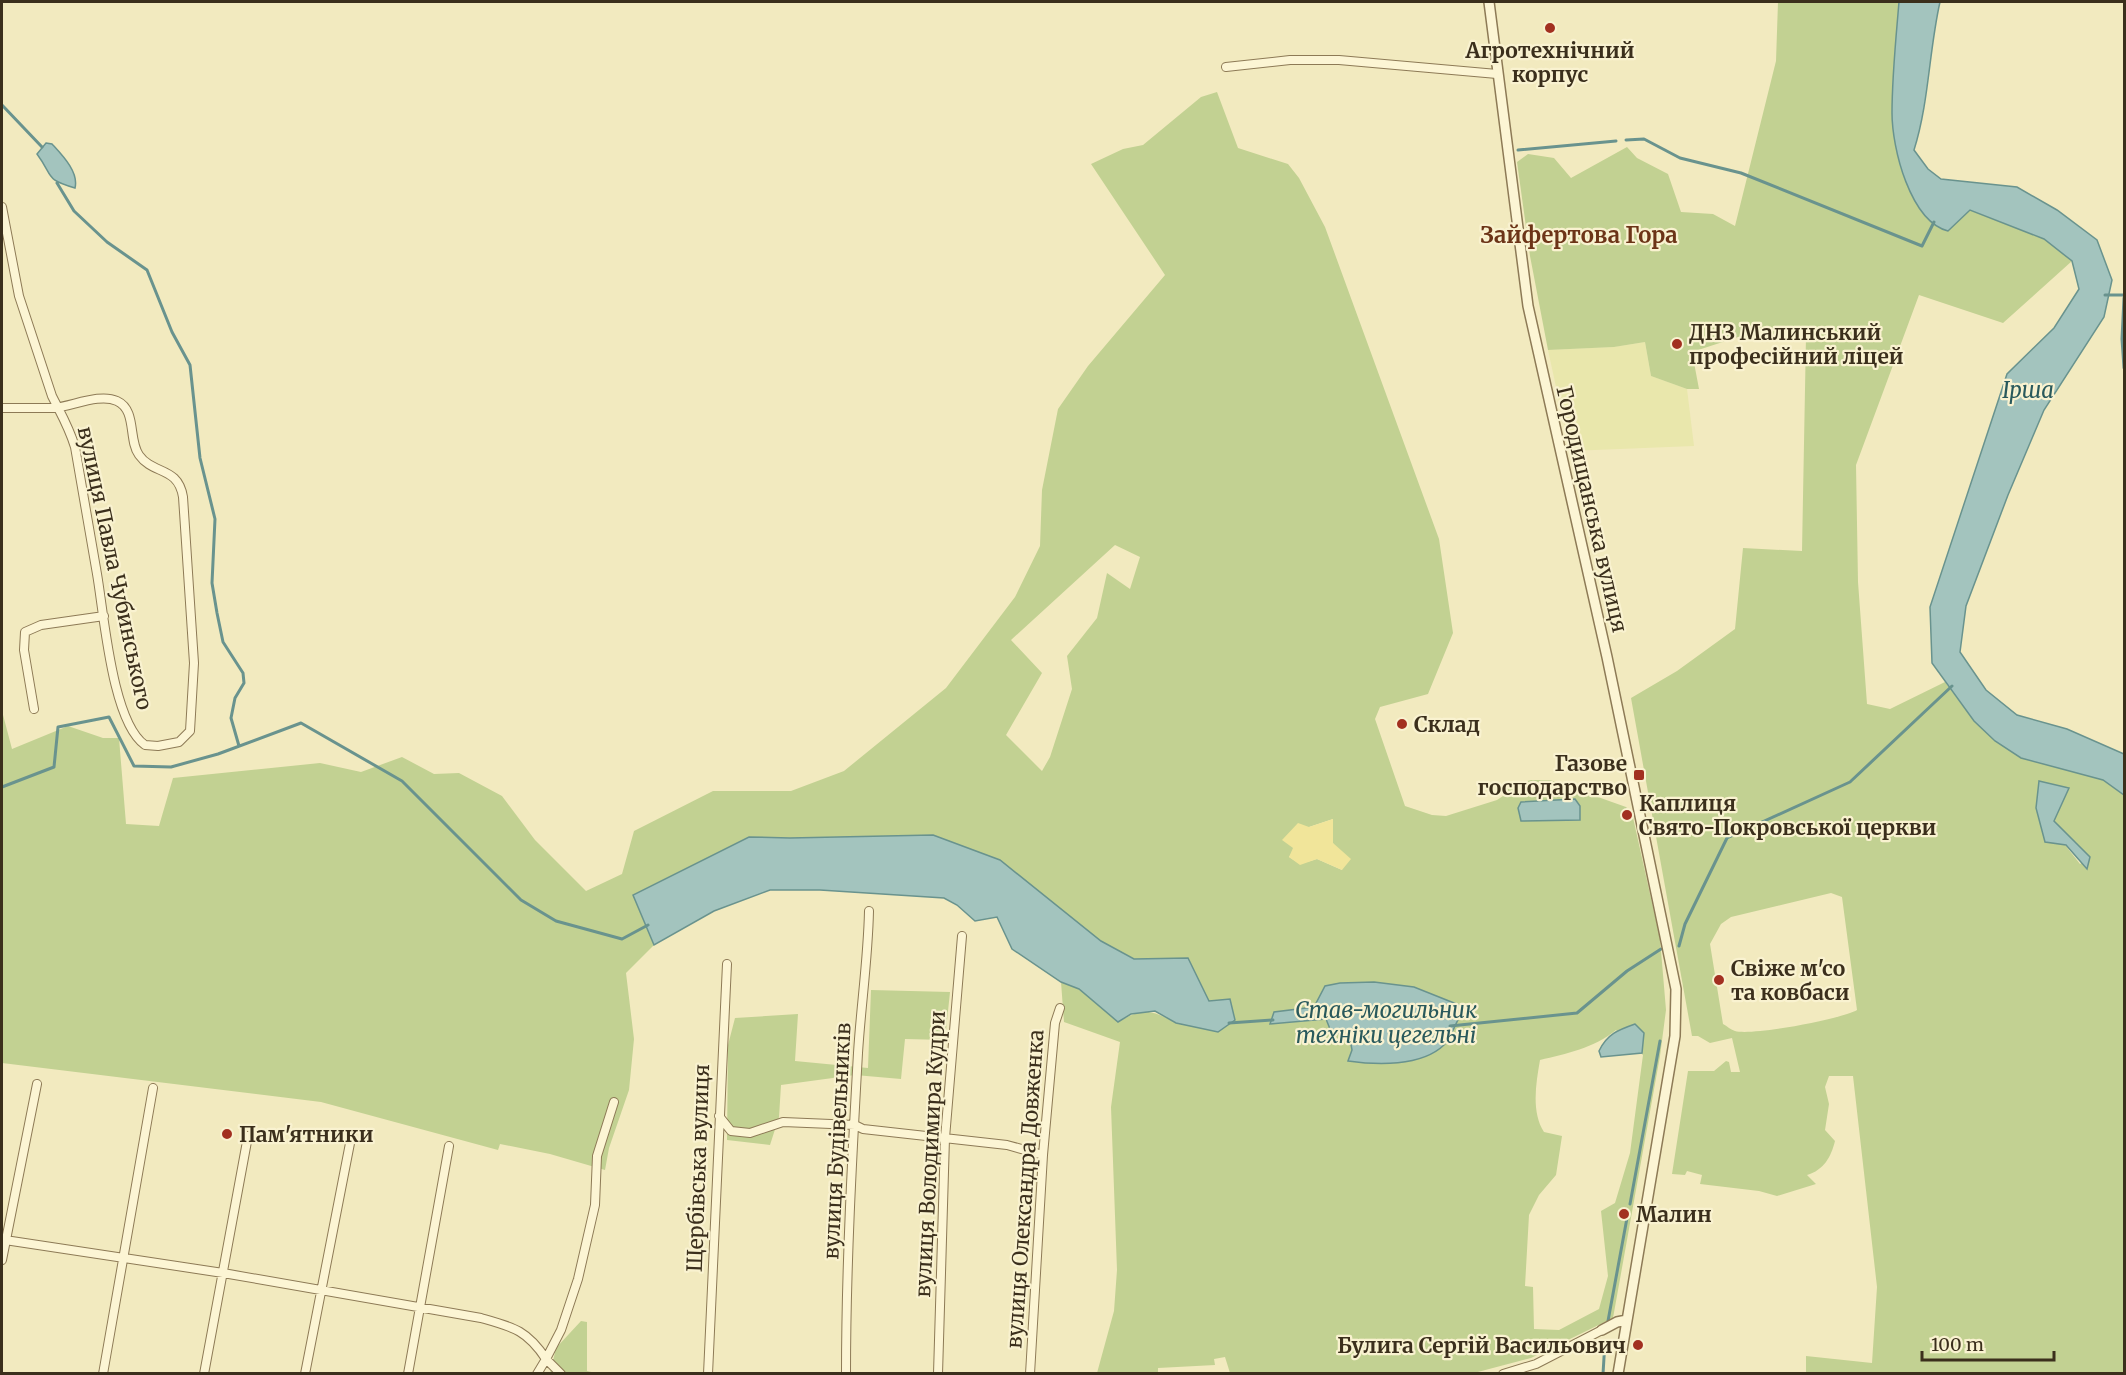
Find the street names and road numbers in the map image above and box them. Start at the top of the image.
street label: Городищанська вулиця [1550,383,1634,635]
street label: вулиця Павла Чубинського [72,424,158,712]
street label: вулиця Володимира Кудри [909,1010,951,1298]
street label: вулиця Будівельників [817,1022,857,1260]
street label: вулиця Олександра Довженка [1000,1029,1050,1349]
street label: Щербівська вулиця [681,1063,715,1273]

